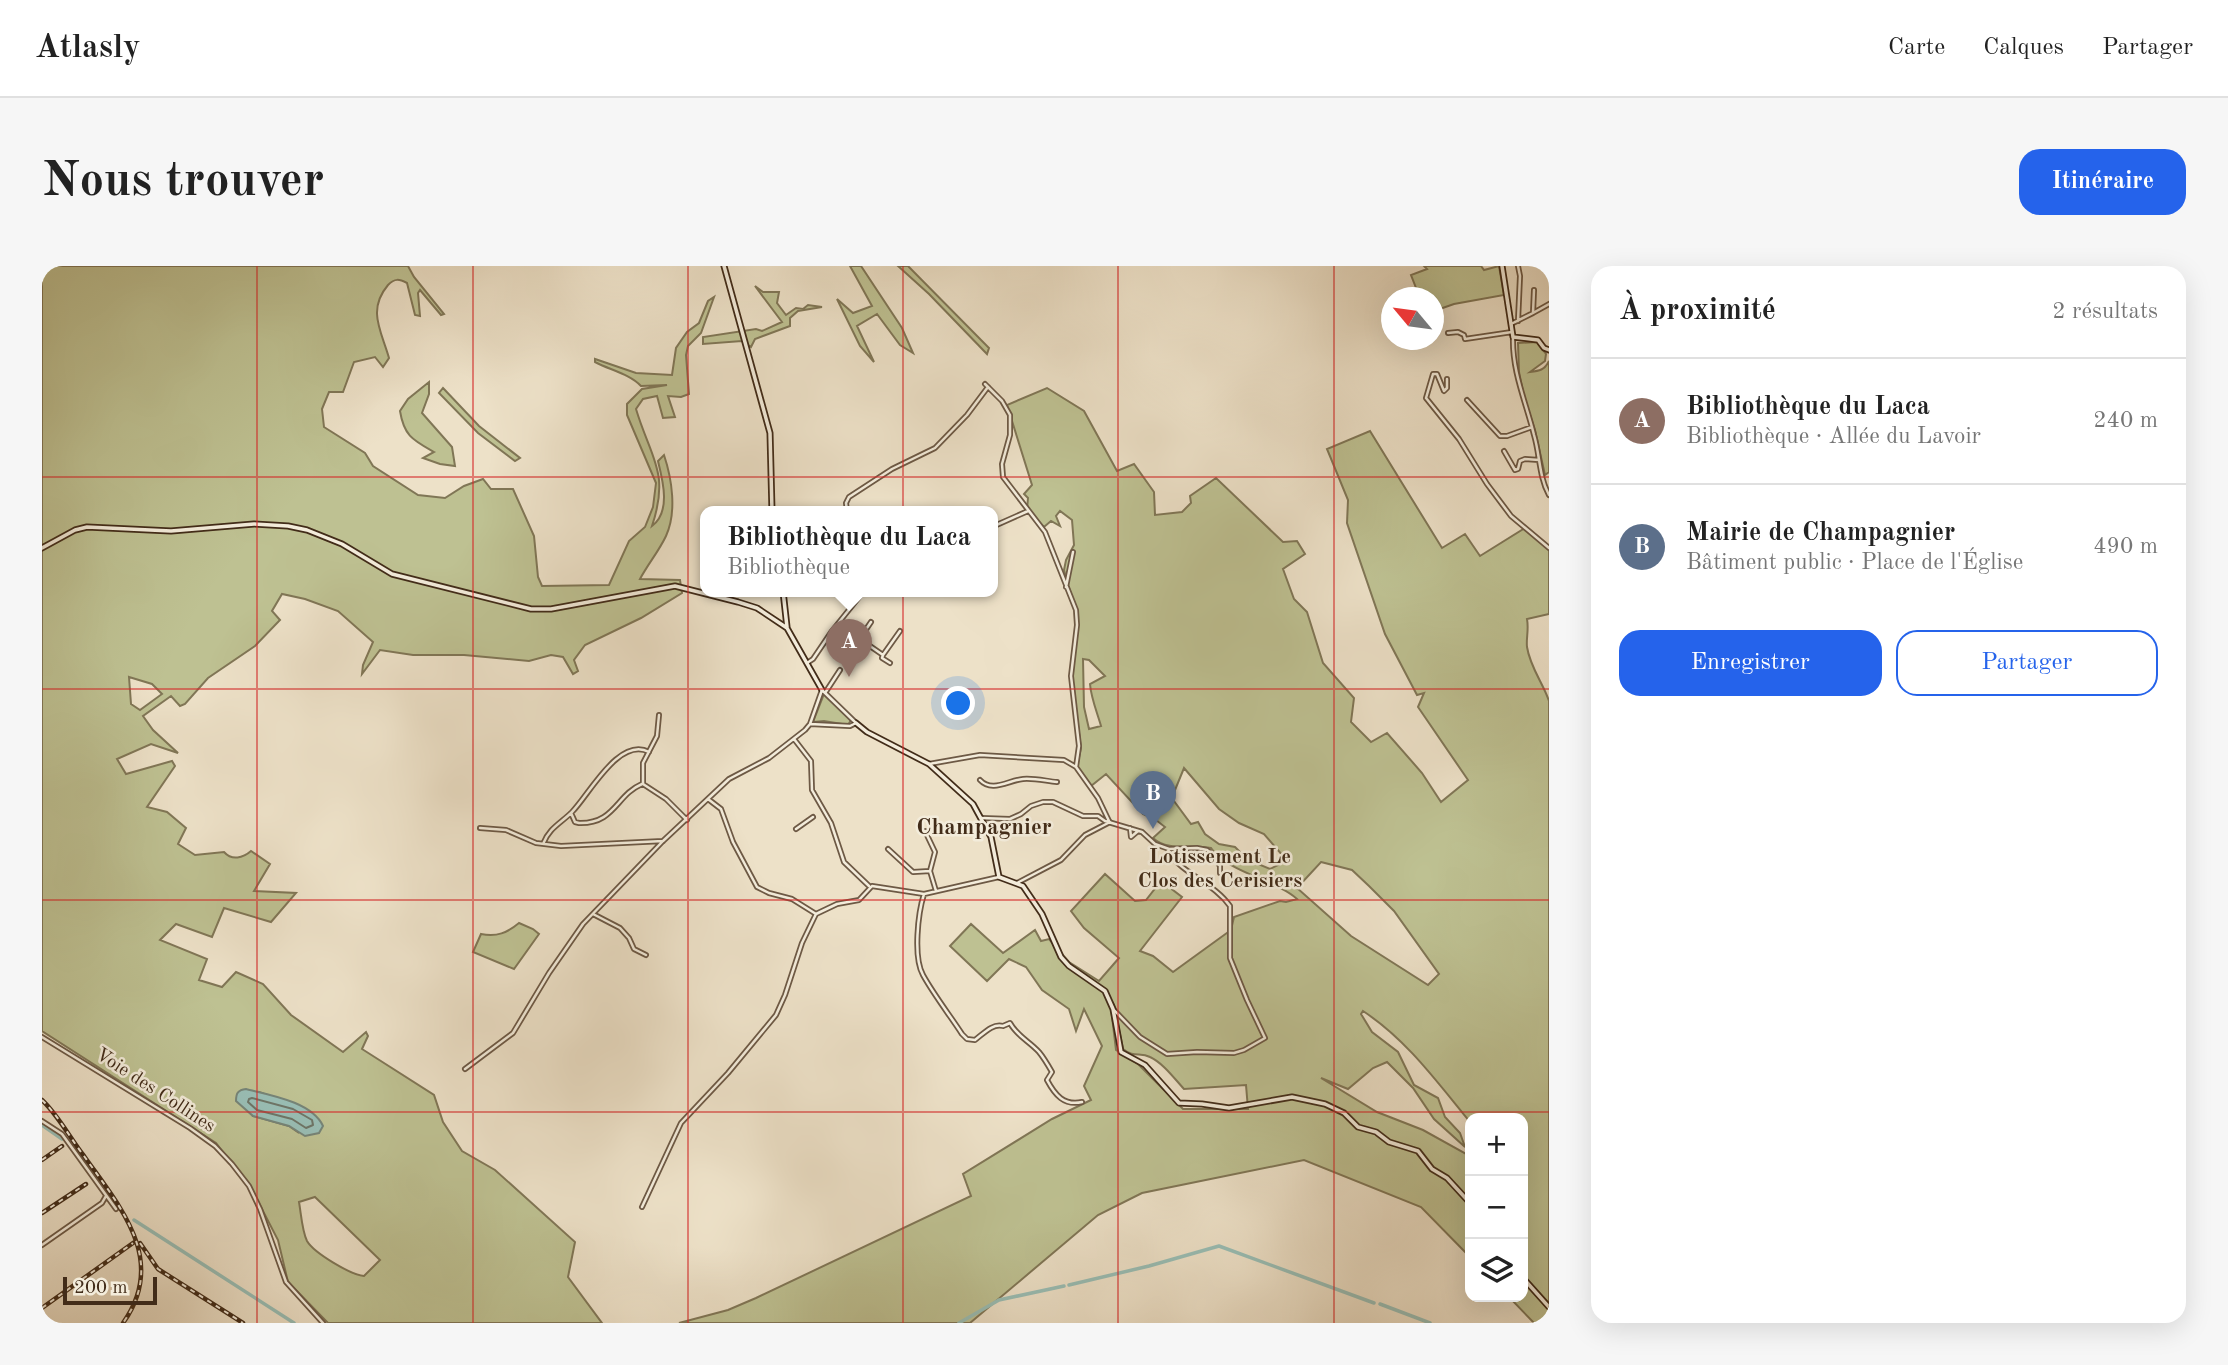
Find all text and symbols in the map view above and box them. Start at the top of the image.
text: Atlasly [35,32,140,65]
text: Carte [1888,36,1945,60]
text: Calques [1983,36,2064,60]
text: Partager [2102,36,2193,60]
button: Itinéraire [2019,149,2186,215]
text: Nous trouver [42,158,324,207]
north arrow [1381,287,1444,350]
text: À proximité [1619,296,1776,326]
text: 2 résultats [2052,300,2158,323]
text: Bibliothèque du Laca [1686,394,1930,420]
text: A [1633,409,1651,432]
text: 240 m [2093,409,2158,432]
text: Bibliothèque · Allée du Lavoir [1686,425,1981,448]
popup [700,506,998,597]
text: Mairie de Champagnier [1686,520,1955,546]
text: Bibliothèque du Laca [727,525,971,551]
text: B [1634,535,1650,558]
text: 490 m [2093,535,2158,558]
text: Bâtiment public · Place de l'Église [1686,551,2023,574]
text: Bibliothèque [727,556,850,579]
pin: A [826,619,872,677]
button: Enregistrer [1619,630,1882,696]
button: Partager [1896,630,2158,696]
your location [941,686,975,720]
pin: B [1130,771,1176,829]
district label: Champagnier [916,816,1052,839]
district label: Lotissement Le Clos des Cerisiers [1138,847,1302,892]
street label: Voie des Collines [92,1045,218,1137]
map controls [1465,1113,1528,1302]
button: + [1465,1113,1528,1176]
button: − [1465,1176,1528,1239]
button: layers [1465,1239,1528,1302]
scale bar [63,1274,158,1306]
text: 200 m [74,1279,127,1298]

